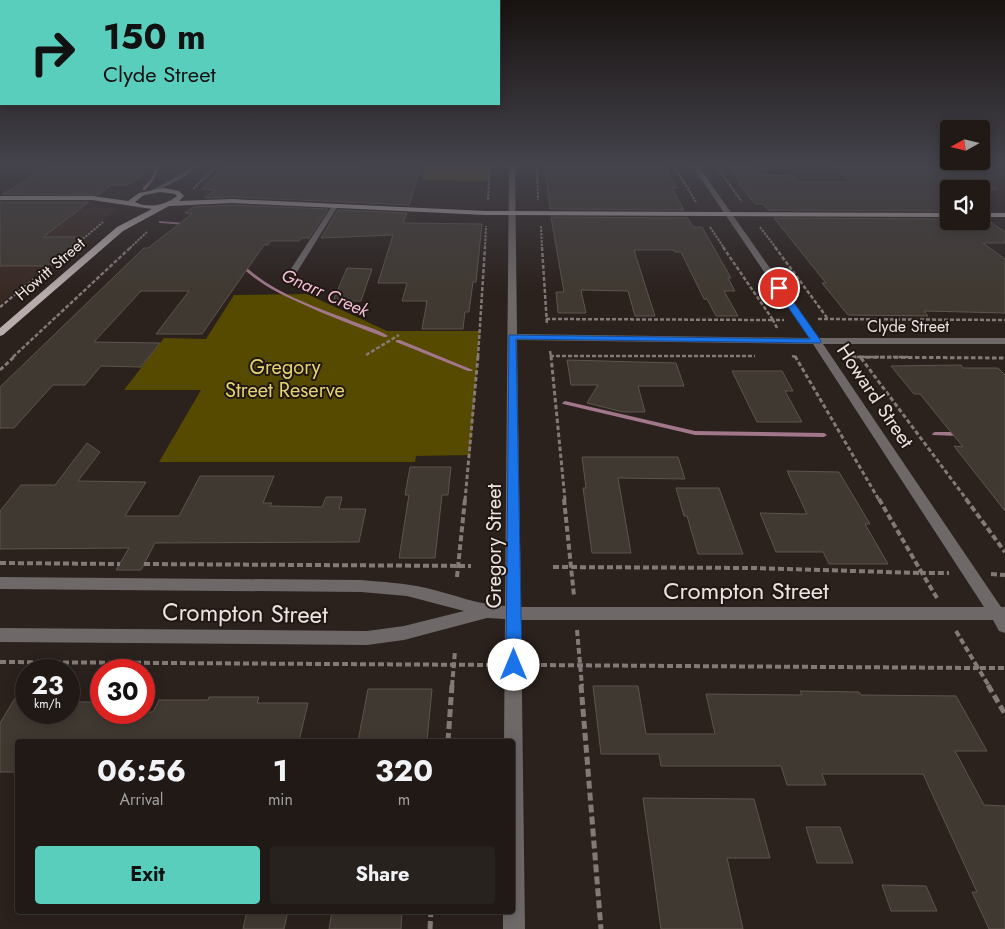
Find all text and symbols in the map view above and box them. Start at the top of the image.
text: 150 m [103,12,206,62]
icon: right [20,20,85,85]
text: Clyde Street [103,58,216,90]
north arrow [940,120,990,170]
map controls [940,120,990,230]
button: sound [940,180,990,230]
street label: Howitt Street [10,232,90,306]
water label: Gnarr Creek [277,262,374,324]
pin [758,267,800,309]
icon: arrive [765,274,793,302]
street label: Clyde Street [867,315,949,338]
street label: Howard Street [829,338,921,454]
park label: Gregory Street Reserve [225,353,345,405]
street label: Gregory Street [480,483,509,608]
street label: Crompton Street [663,573,829,608]
street label: Crompton Street [162,594,328,632]
position arrow [487,638,539,690]
speed limit sign: 30 [90,659,155,724]
text: 23 [32,667,63,703]
text: km/h [34,695,61,713]
text: 06:56 [97,749,186,792]
text: 1 [273,749,288,792]
text: 320 [375,749,433,792]
text: Arrival [119,788,164,811]
text: min [268,788,293,811]
text: m [398,788,410,811]
button: Exit [35,846,260,904]
button: Share [270,846,495,904]

